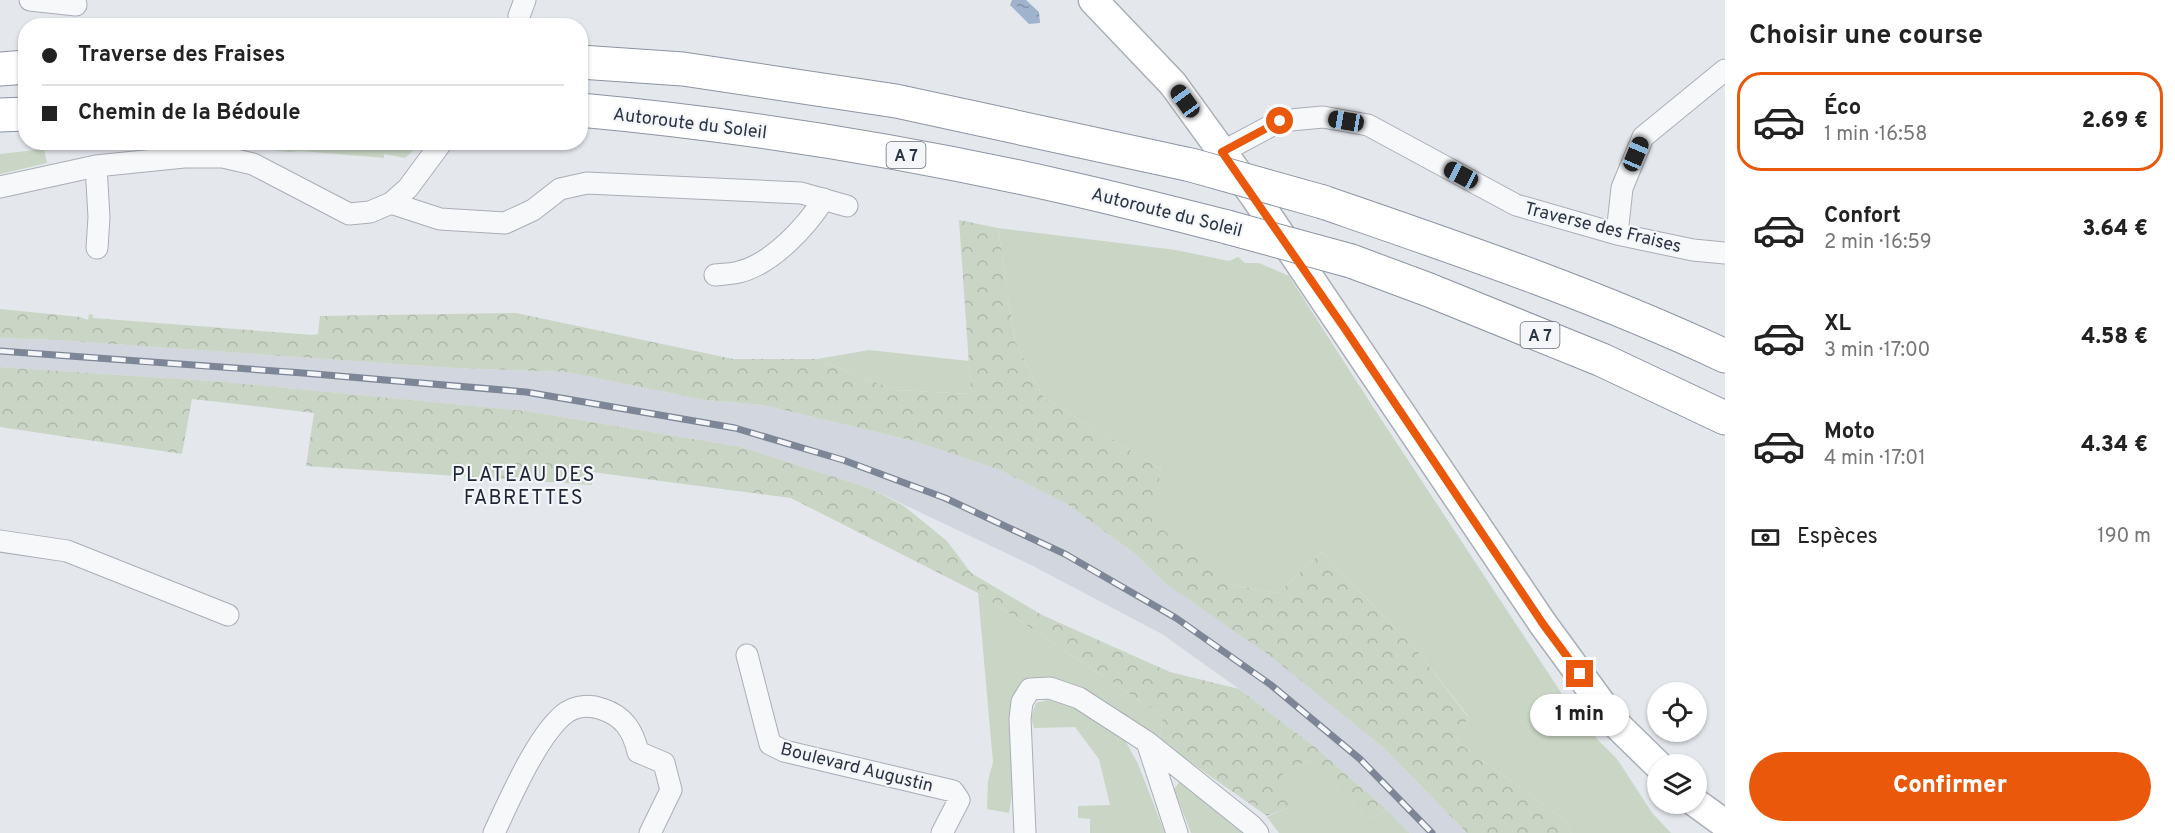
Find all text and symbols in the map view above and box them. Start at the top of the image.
text: Choisir une course [1749,19,1983,53]
text: Traverse des Fraises [78,42,285,69]
car [1167,81,1203,121]
icon: car [1752,95,1806,149]
text: Éco [1824,95,1861,122]
text: Chemin de la Bédoule [78,100,301,127]
street label: Autoroute du Soleil [612,104,768,145]
route start [1266,107,1293,134]
text: 2.69 € [2082,108,2148,135]
car [1327,109,1365,133]
text: 1 min · 16:58 [1824,122,1927,148]
car [1621,134,1651,174]
road number: A 7 [886,142,926,168]
car [1441,159,1481,191]
street label: Autoroute du Soleil [1089,184,1245,243]
street label: Traverse des Fraises [1522,198,1683,259]
icon: car [1752,203,1806,257]
text: Confort [1824,203,1901,230]
text: 3.64 € [2082,216,2148,243]
text: 2 min · 16:59 [1824,230,1932,256]
icon: car [1752,311,1806,365]
text: XL [1824,311,1851,338]
road number: A 7 [1520,322,1560,348]
text: 4.58 € [2081,324,2148,351]
text: 3 min · 17:00 [1824,338,1930,364]
icon: car [1752,419,1806,473]
text: Moto [1824,419,1875,446]
text: 4.34 € [2081,432,2148,459]
text: 4 min · 17:01 [1824,446,1926,472]
district label: PLATEAU DES FABRETTES [452,463,596,512]
icon: cash [1749,521,1782,554]
text: Espèces [1797,524,1878,551]
text: 190 m [2097,524,2151,550]
route end [1566,660,1593,687]
map controls [1647,682,1707,814]
button: locate [1647,682,1707,742]
callout: 1 min [1530,695,1630,737]
text: 1 min [1555,702,1604,728]
street label: Boulevard Augustin [778,738,935,799]
button: Confirmer [1749,752,2151,821]
button: layers [1647,754,1707,814]

